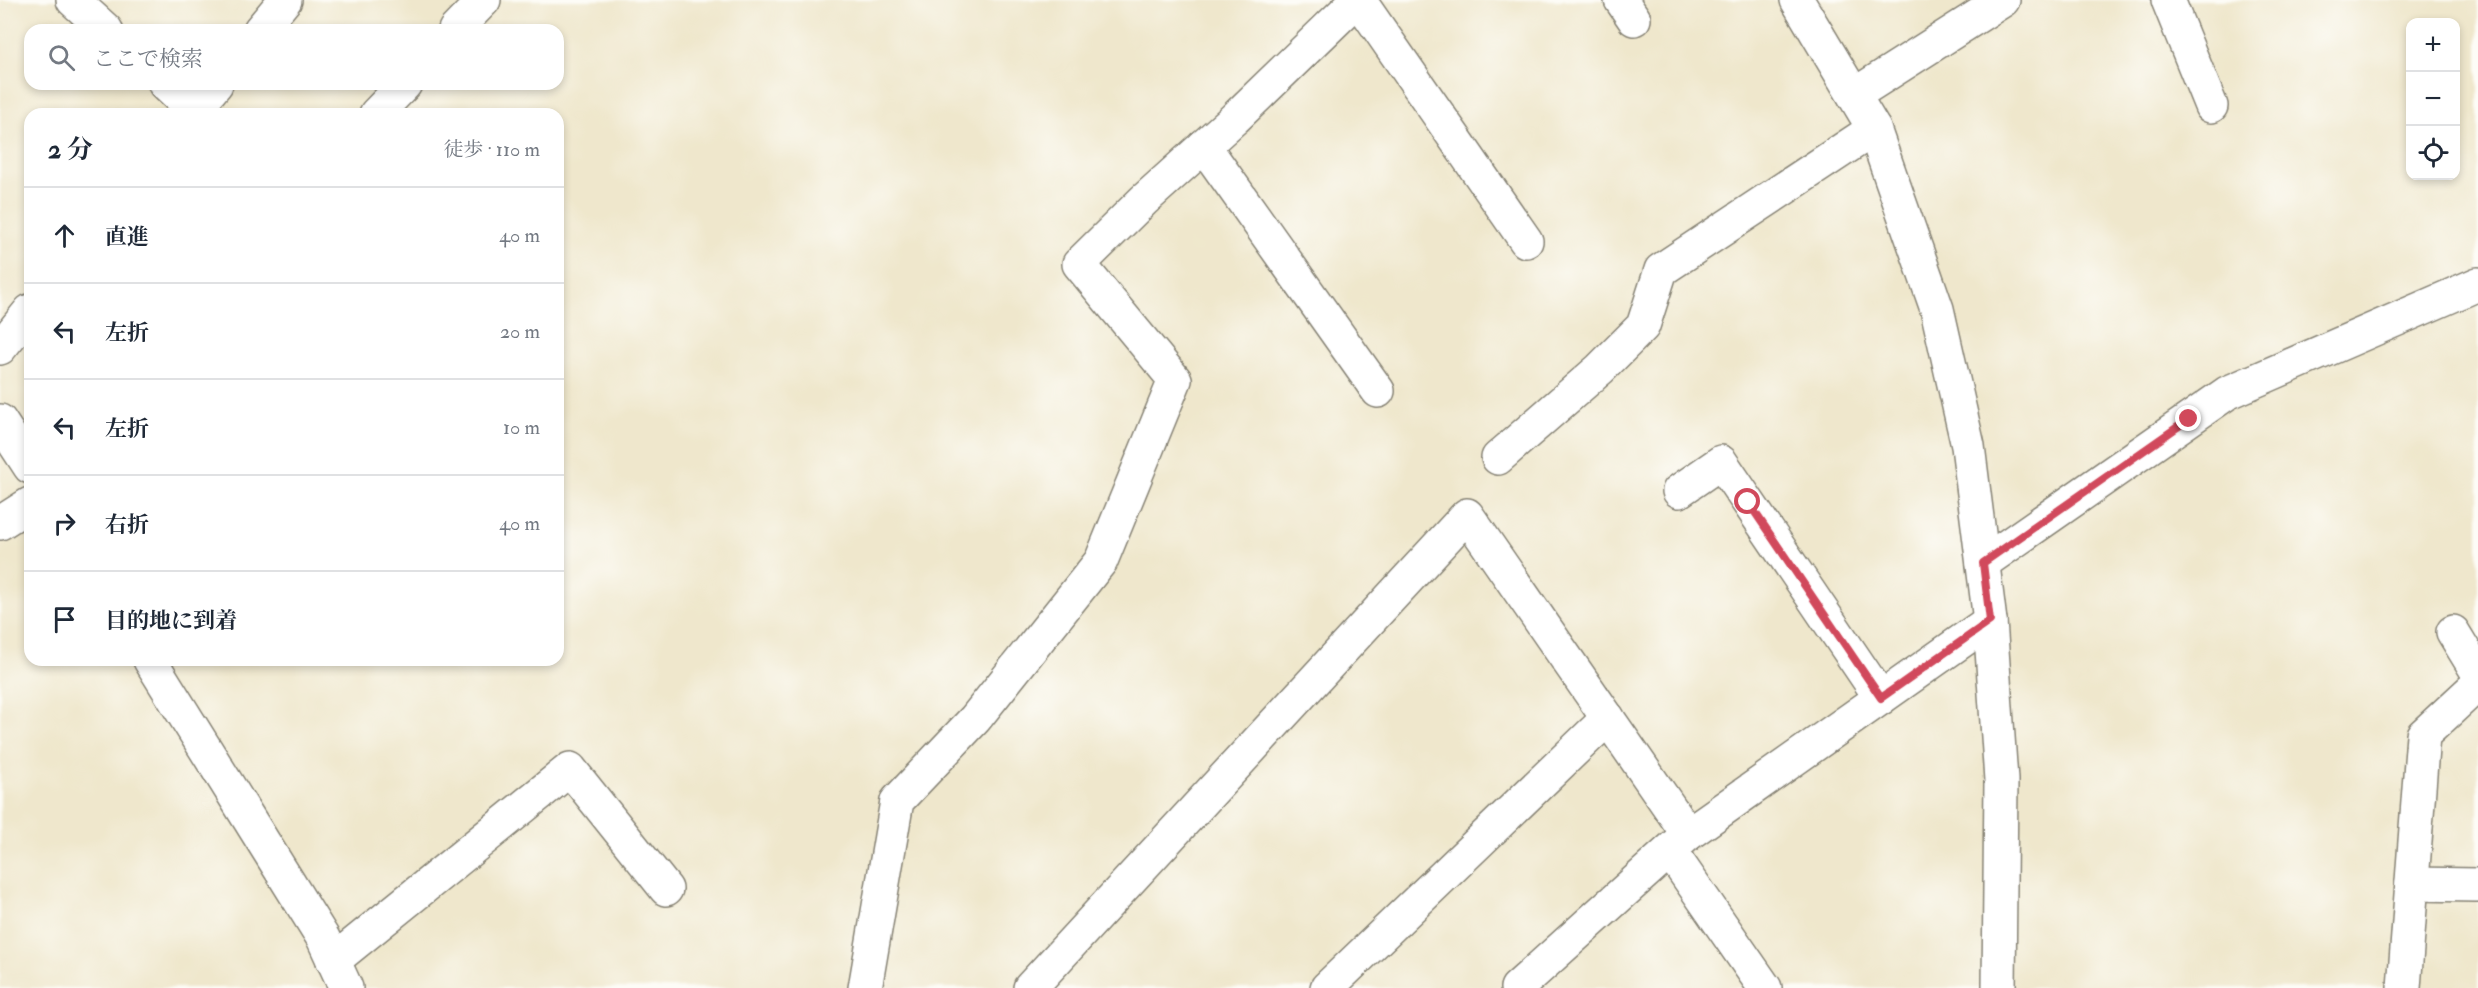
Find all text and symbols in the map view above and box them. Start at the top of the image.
map controls [2406,18,2460,180]
button: + [2406,18,2460,72]
search box [24,24,564,90]
icon: search [45,41,78,74]
text: ここで検索 [93,45,203,73]
button: − [2406,72,2460,126]
button: locate [2406,126,2460,180]
text: 2 分 [48,134,93,166]
text: 徒歩 · 110 m [444,137,540,162]
icon: ahead [48,219,81,252]
text: 直進 [105,223,149,251]
text: 40 m [499,223,540,248]
icon: left [48,315,81,348]
text: 左折 [105,319,149,347]
text: 20 m [500,319,540,344]
route end [2175,405,2201,431]
icon: left [48,411,81,444]
text: 左折 [105,415,149,443]
text: 10 m [503,415,540,440]
route start [1734,488,1760,514]
icon: right [48,507,81,540]
text: 右折 [105,511,149,539]
text: 40 m [499,511,540,536]
icon: arrive [48,603,81,636]
text: 目的地に到着 [105,607,237,635]

